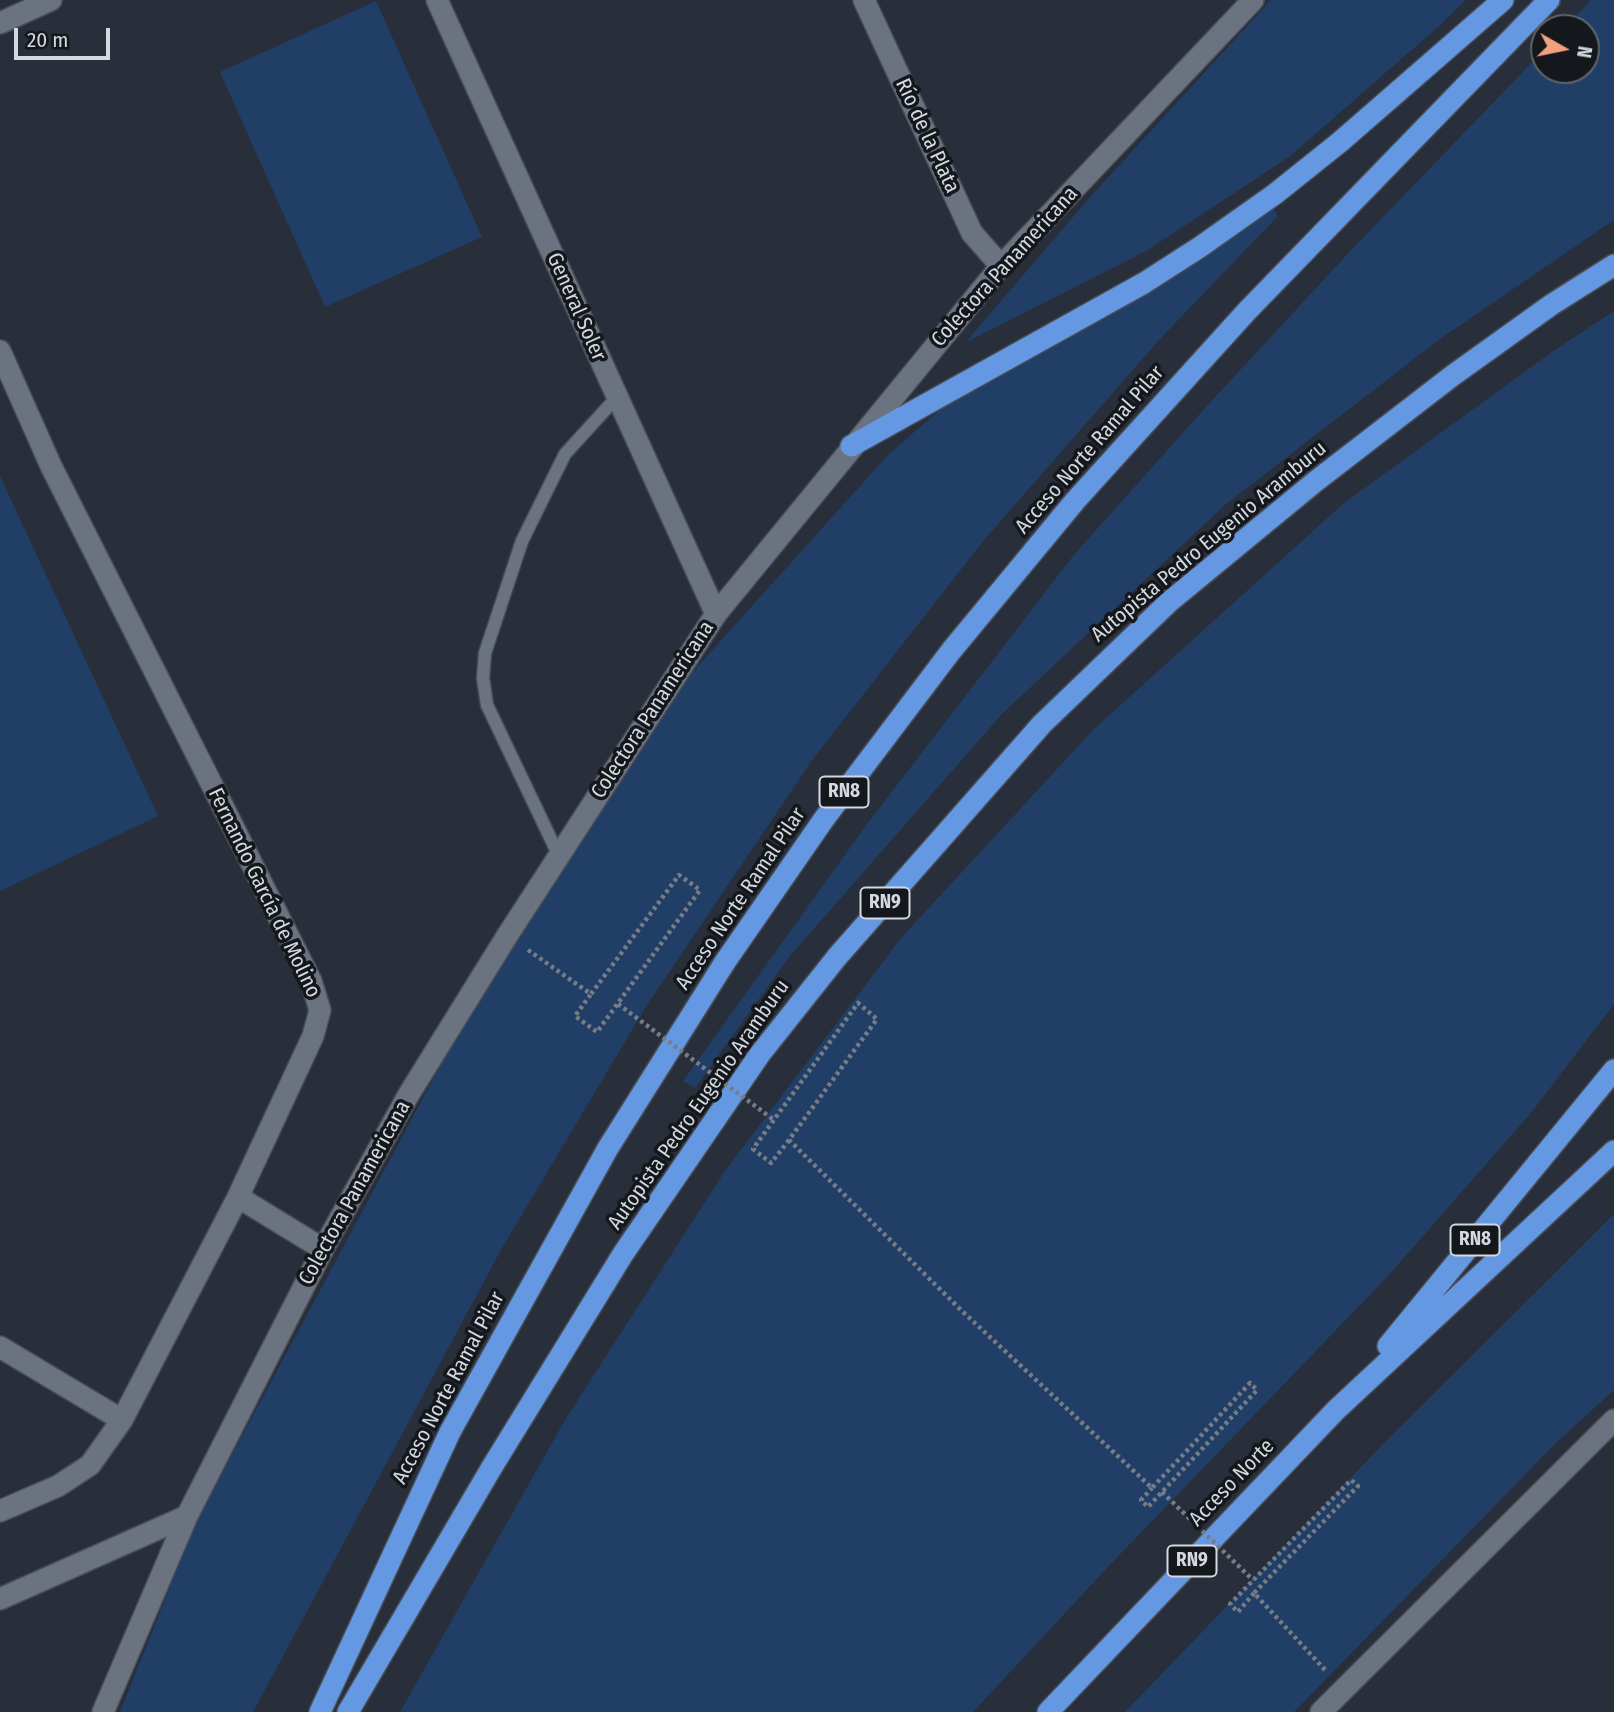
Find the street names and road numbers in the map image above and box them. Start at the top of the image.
street label: Río de la Plata [889,75,965,197]
street label: Colectora Panamericana [926,182,1084,352]
street label: General Soler [541,249,611,365]
street label: Acceso Norte Ramal Pilar [1010,361,1170,539]
street label: Autopista Pedro Eugenio Aramburu [1086,436,1332,648]
street label: Colectora Panamericana [586,616,720,804]
road number: RN8 [820,776,868,807]
street label: Fernando García de Molino [202,784,326,1002]
street label: Acceso Norte Ramal Pilar [671,803,811,995]
road number: RN9 [860,888,910,918]
street label: Autopista Pedro Eugenio Aramburu [603,975,795,1235]
street label: Colectora Panamericana [294,1096,416,1290]
road number: RN8 [1450,1224,1500,1256]
street label: Acceso Norte Ramal Pilar [388,1288,510,1488]
street label: Acceso Norte [1184,1434,1280,1532]
road number: RN9 [1168,1546,1216,1576]

